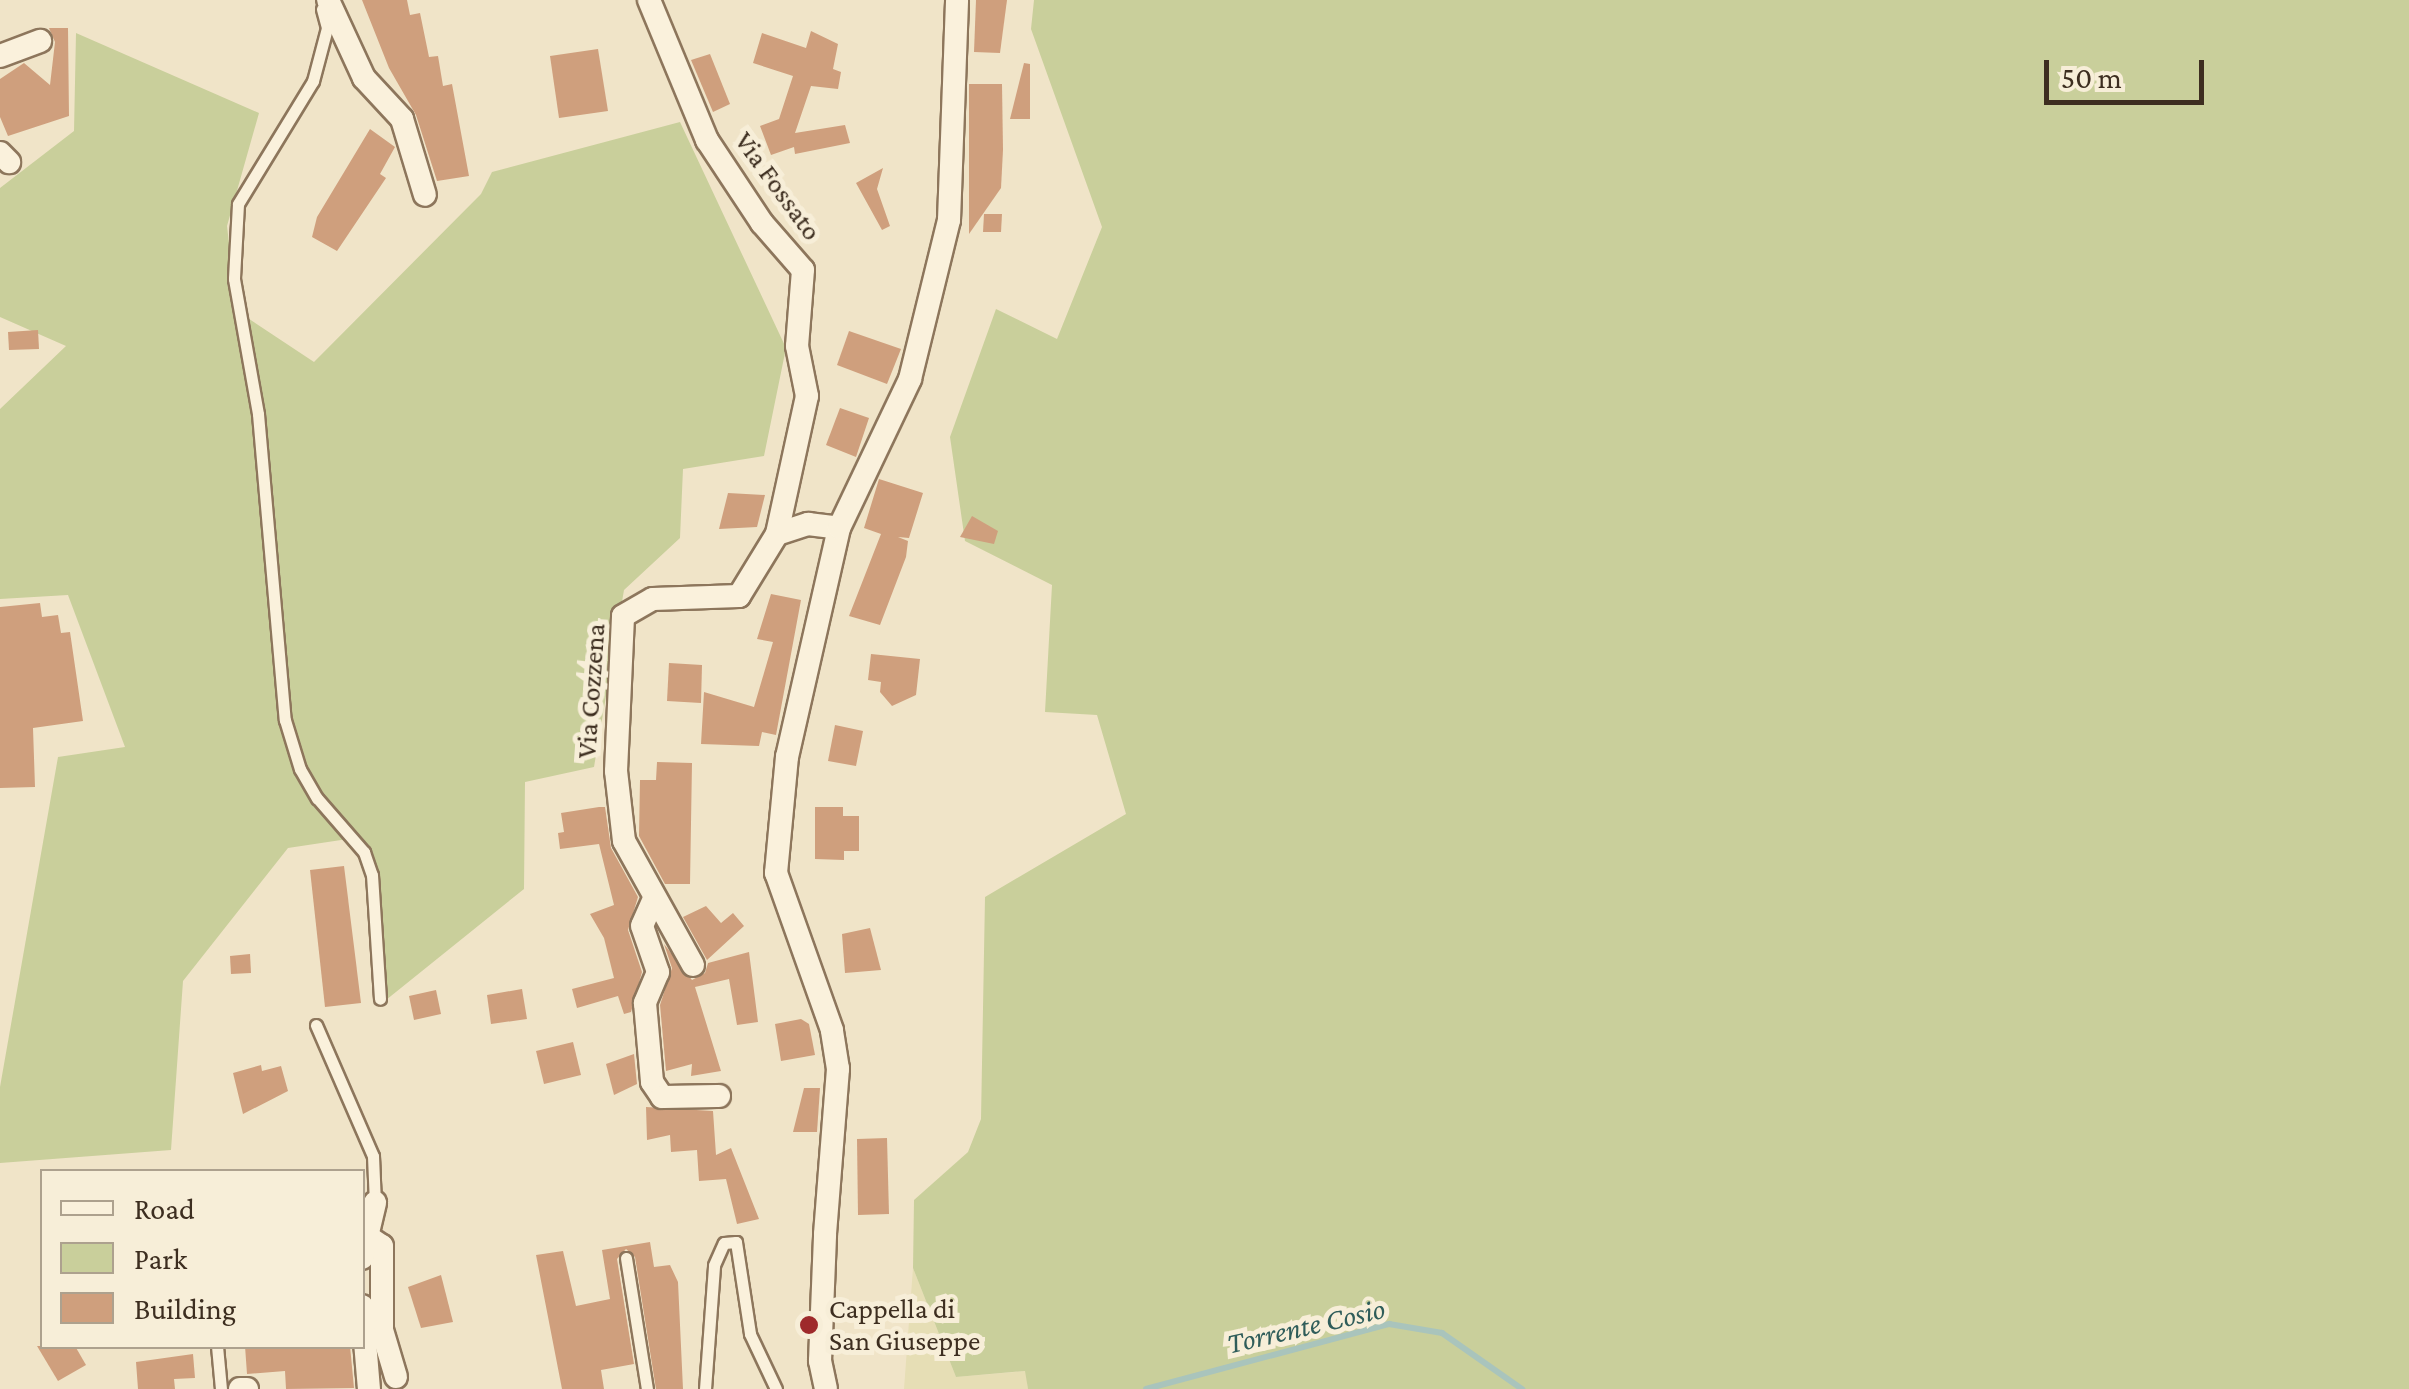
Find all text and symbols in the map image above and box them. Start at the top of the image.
scale bar [2049,40,2209,102]
text: 50 m [2061,61,2122,94]
street label: Via Fossato [727,125,829,247]
street label: Via Cozzena [570,622,612,760]
legend [40,1169,365,1349]
text: Road [134,1192,195,1225]
text: Park [134,1242,187,1275]
water label: Torrente Cosio [1223,1290,1389,1362]
text: Building [134,1292,236,1325]
place label: Cappella di San Giuseppe [829,1292,980,1358]
marker: Cappella di San Giuseppe [798,1314,820,1336]

